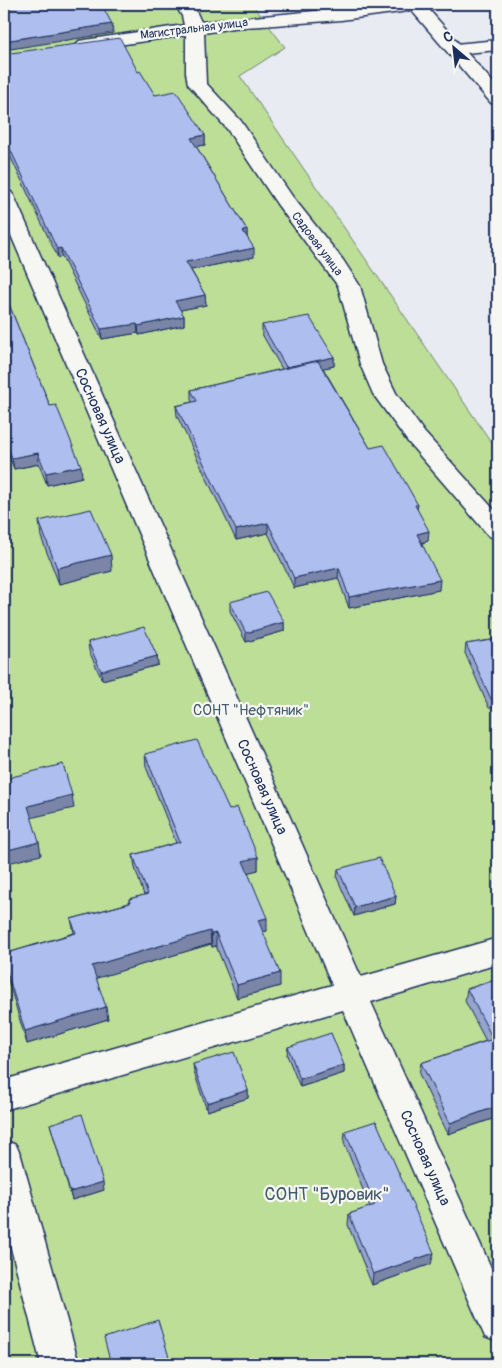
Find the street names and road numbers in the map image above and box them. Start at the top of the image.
street label: Магистральная улица [139,15,249,43]
street label: Садовая улица [288,209,346,279]
street label: Сосновая улица [70,365,130,467]
street label: Сосновая улица [232,736,292,838]
street label: Сосновая улица [395,1107,455,1209]

